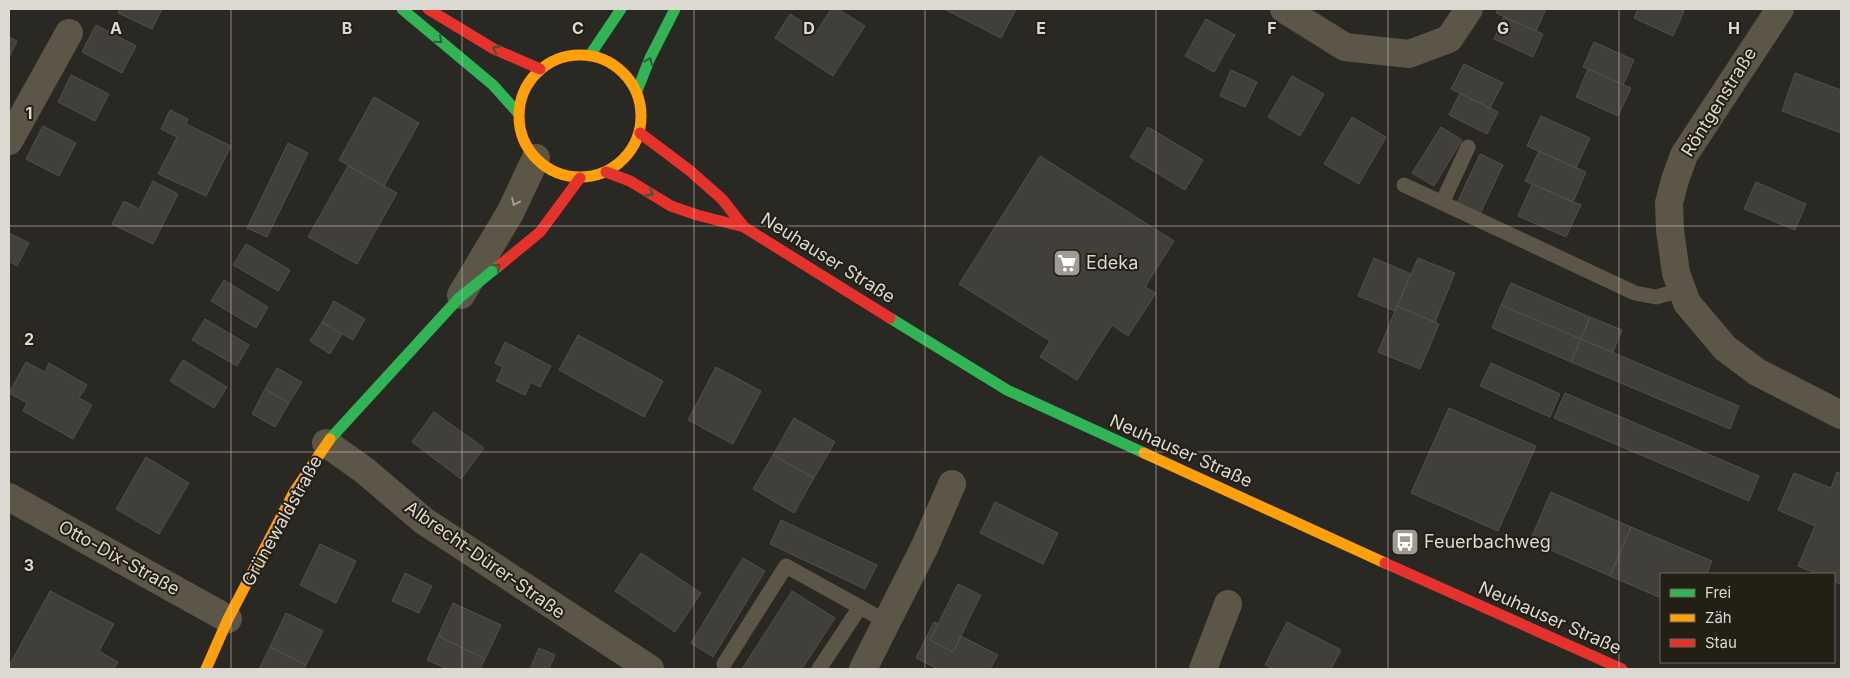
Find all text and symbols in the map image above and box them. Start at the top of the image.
text: A [110,18,122,38]
text: B [342,18,352,38]
text: C [572,18,584,38]
text: D [803,18,815,38]
text: E [1036,18,1046,38]
text: F [1267,18,1277,38]
text: G [1497,18,1509,38]
text: H [1728,18,1740,38]
one-way arrow [434,35,443,44]
street label: Röntgenstraße [1677,43,1760,160]
one-way arrow [492,45,501,55]
one-way arrow [642,57,653,66]
text: 1 [26,103,32,123]
one-way arrow [644,186,653,196]
one-way arrow [511,197,522,206]
street label: Neuhauser Straße [757,208,899,307]
supermarket icon: Edeka [1052,248,1082,278]
place label: Edeka [1086,252,1138,273]
one-way arrow [491,264,500,273]
text: 2 [24,329,34,349]
street label: Neuhauser Straße [1107,410,1256,491]
street label: Grünewaldstraße [237,452,326,590]
street label: Albrecht-Dürer-Straße [401,496,569,623]
street label: Otto-Dix-Straße [55,516,183,599]
bus stop icon: Feuerbachweg [1390,527,1420,557]
place label: Feuerbachweg [1424,531,1551,552]
text: 3 [24,555,34,575]
legend [1660,573,1835,663]
street label: Neuhauser Straße [1476,577,1625,658]
text: Frei [1705,583,1731,602]
text: Zäh [1705,608,1732,627]
text: Stau [1705,633,1737,652]

